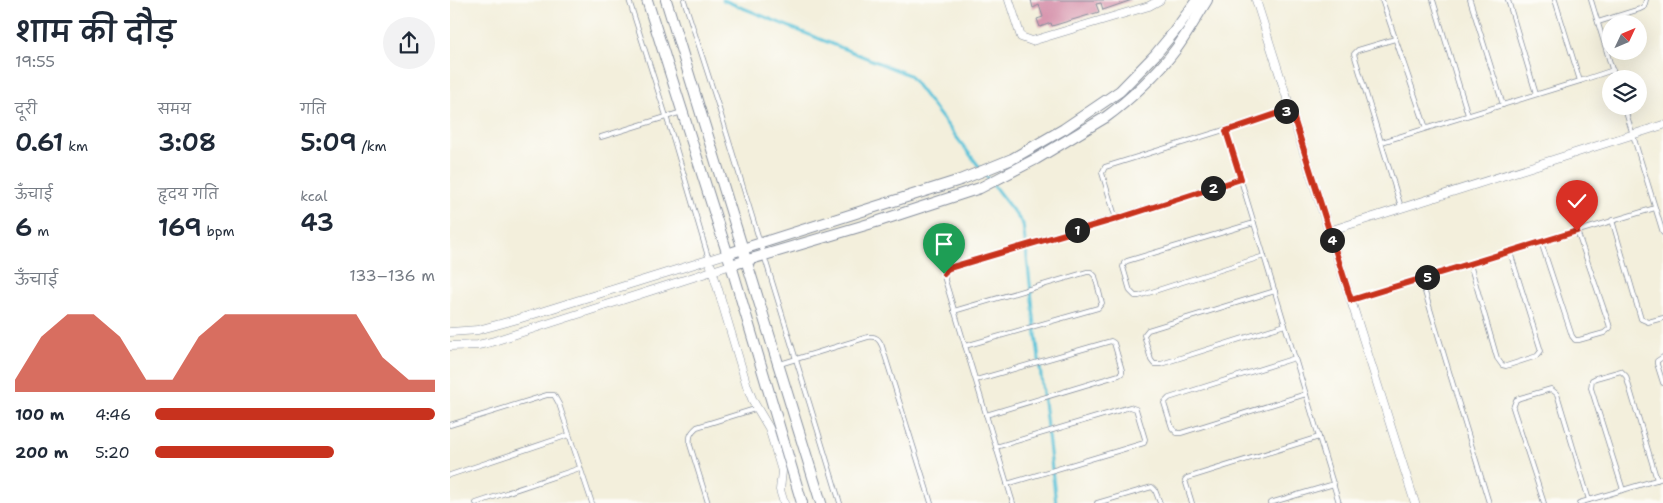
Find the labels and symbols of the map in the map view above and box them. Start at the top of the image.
north arrow [1602,15,1648,60]
pin: 3 [1274,98,1298,124]
pin: 2 [1200,176,1226,200]
pin [1556,180,1598,231]
pin: 1 [1064,218,1090,242]
pin [923,223,965,274]
pin: 4 [1320,228,1344,252]
pin: 5 [1414,264,1440,290]

